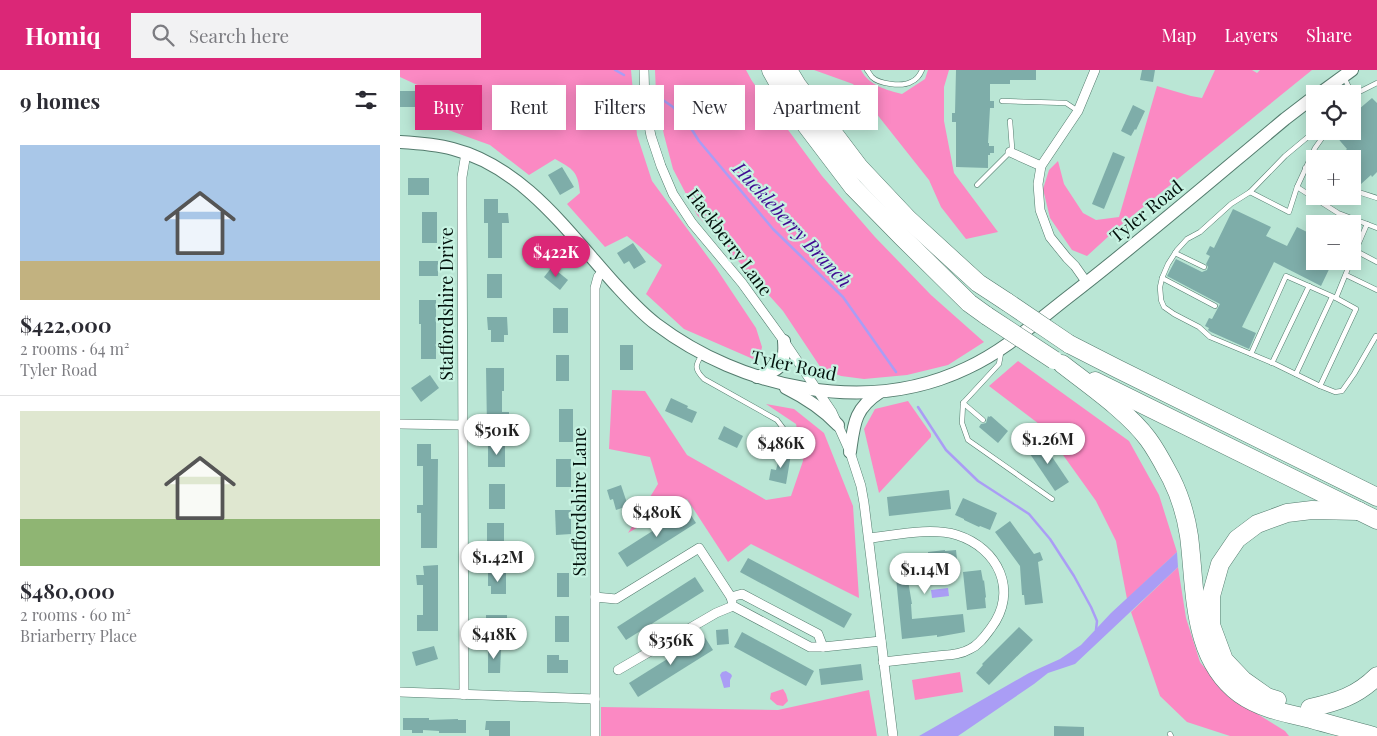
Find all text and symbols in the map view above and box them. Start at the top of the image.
search box [131,13,481,58]
text: Homiq [25,19,101,51]
icon: search [149,21,177,49]
text: Search here [189,22,289,48]
text: Map [1161,23,1196,47]
text: Layers [1224,23,1278,47]
text: Share [1306,23,1352,47]
chip: Buy [415,85,482,130]
chip: Rent [492,85,566,130]
chip: Filters [576,85,664,130]
chip: New [674,85,745,130]
chip: Apartment [755,85,878,130]
map controls [1306,85,1361,270]
button: locate [1306,85,1361,140]
text: 9 homes [20,86,100,114]
icon: filters [352,86,380,114]
button: + [1306,150,1361,205]
water label: Huckleberry Branch [727,155,858,293]
street label: Tyler Road [1105,174,1188,248]
icon: home [155,178,245,268]
street label: Hackberry Lane [682,184,778,300]
button: − [1306,215,1361,270]
street label: Staffordshire Drive [434,227,458,381]
pin: $422K [521,236,591,278]
text: $422K [533,241,579,262]
text: $422,000 [20,310,111,338]
text: 2 rooms · 64 m² [20,338,129,359]
street label: Tyler Road [749,344,840,386]
text: Tyler Road [20,359,97,380]
pin: $501K [462,414,532,456]
text: $501K [475,419,519,440]
pin: $1.26M [1007,422,1089,465]
pin: $486K [746,426,816,469]
street label: Staffordshire Lane [567,427,591,577]
text: $1.26M [1022,428,1074,449]
text: $486K [757,432,805,453]
icon: home [155,443,245,533]
pin: $480K [622,496,692,538]
text: $480K [633,501,681,522]
pin: $1.42M [457,540,539,583]
text: $1.42M [472,546,524,567]
pin: $1.14M [884,552,966,595]
text: $1.14M [900,558,950,579]
text: $480,000 [20,576,115,604]
text: 2 rooms · 60 m² [20,604,131,625]
pin: $418K [459,618,529,660]
text: $418K [472,623,516,644]
pin: $356K [636,624,706,666]
text: Briarberry Place [20,625,137,646]
text: $356K [649,629,693,650]

